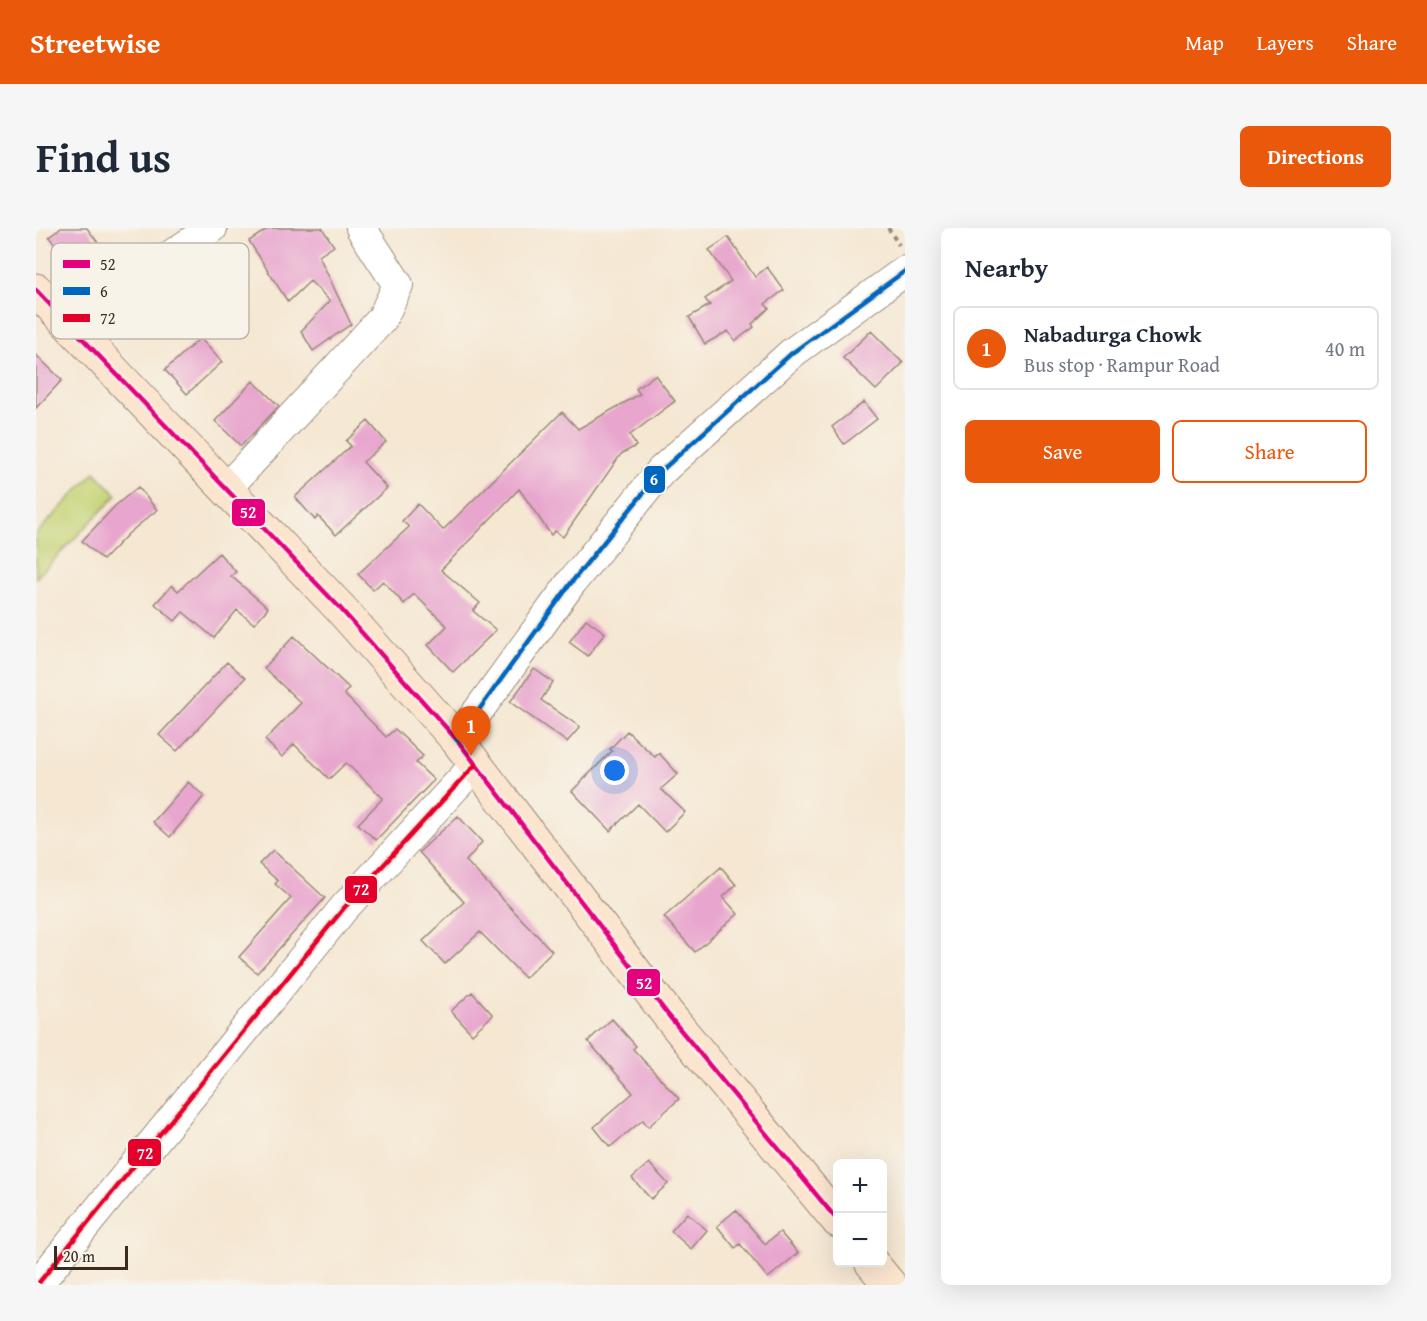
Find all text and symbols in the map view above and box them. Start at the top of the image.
text: Streetwise [30,22,160,63]
text: Map [1185,27,1224,58]
text: Layers [1257,27,1314,58]
text: Share [1347,27,1397,58]
text: Find us [36,126,171,187]
button: Directions [1240,126,1391,187]
legend [51,243,249,339]
text: Nearby [965,248,1048,287]
text: 52 [100,252,115,276]
text: 6 [100,279,108,303]
text: 72 [100,306,115,330]
text: Nabadurga Chowk [1024,318,1202,350]
text: 1 [981,334,992,363]
text: 40 m [1325,334,1365,363]
text: Bus stop · Rampur Road [1024,350,1220,379]
button: Save [965,420,1160,483]
button: Share [1172,420,1367,483]
line badge: 6 [643,465,666,494]
text: 6 [650,467,658,491]
line badge: 52 [231,498,266,527]
text: 52 [240,500,256,524]
pin: 1 [452,706,490,756]
your location [600,756,629,785]
line badge: 72 [344,875,378,904]
text: 72 [353,877,369,901]
line badge: 52 [626,968,661,997]
text: 52 [636,971,652,995]
line badge: 72 [127,1138,162,1167]
text: 72 [137,1141,153,1165]
map controls [833,1159,887,1267]
button: + [833,1159,887,1213]
button: − [833,1213,887,1267]
scale bar [54,1243,128,1270]
text: 20 m [63,1244,95,1268]

